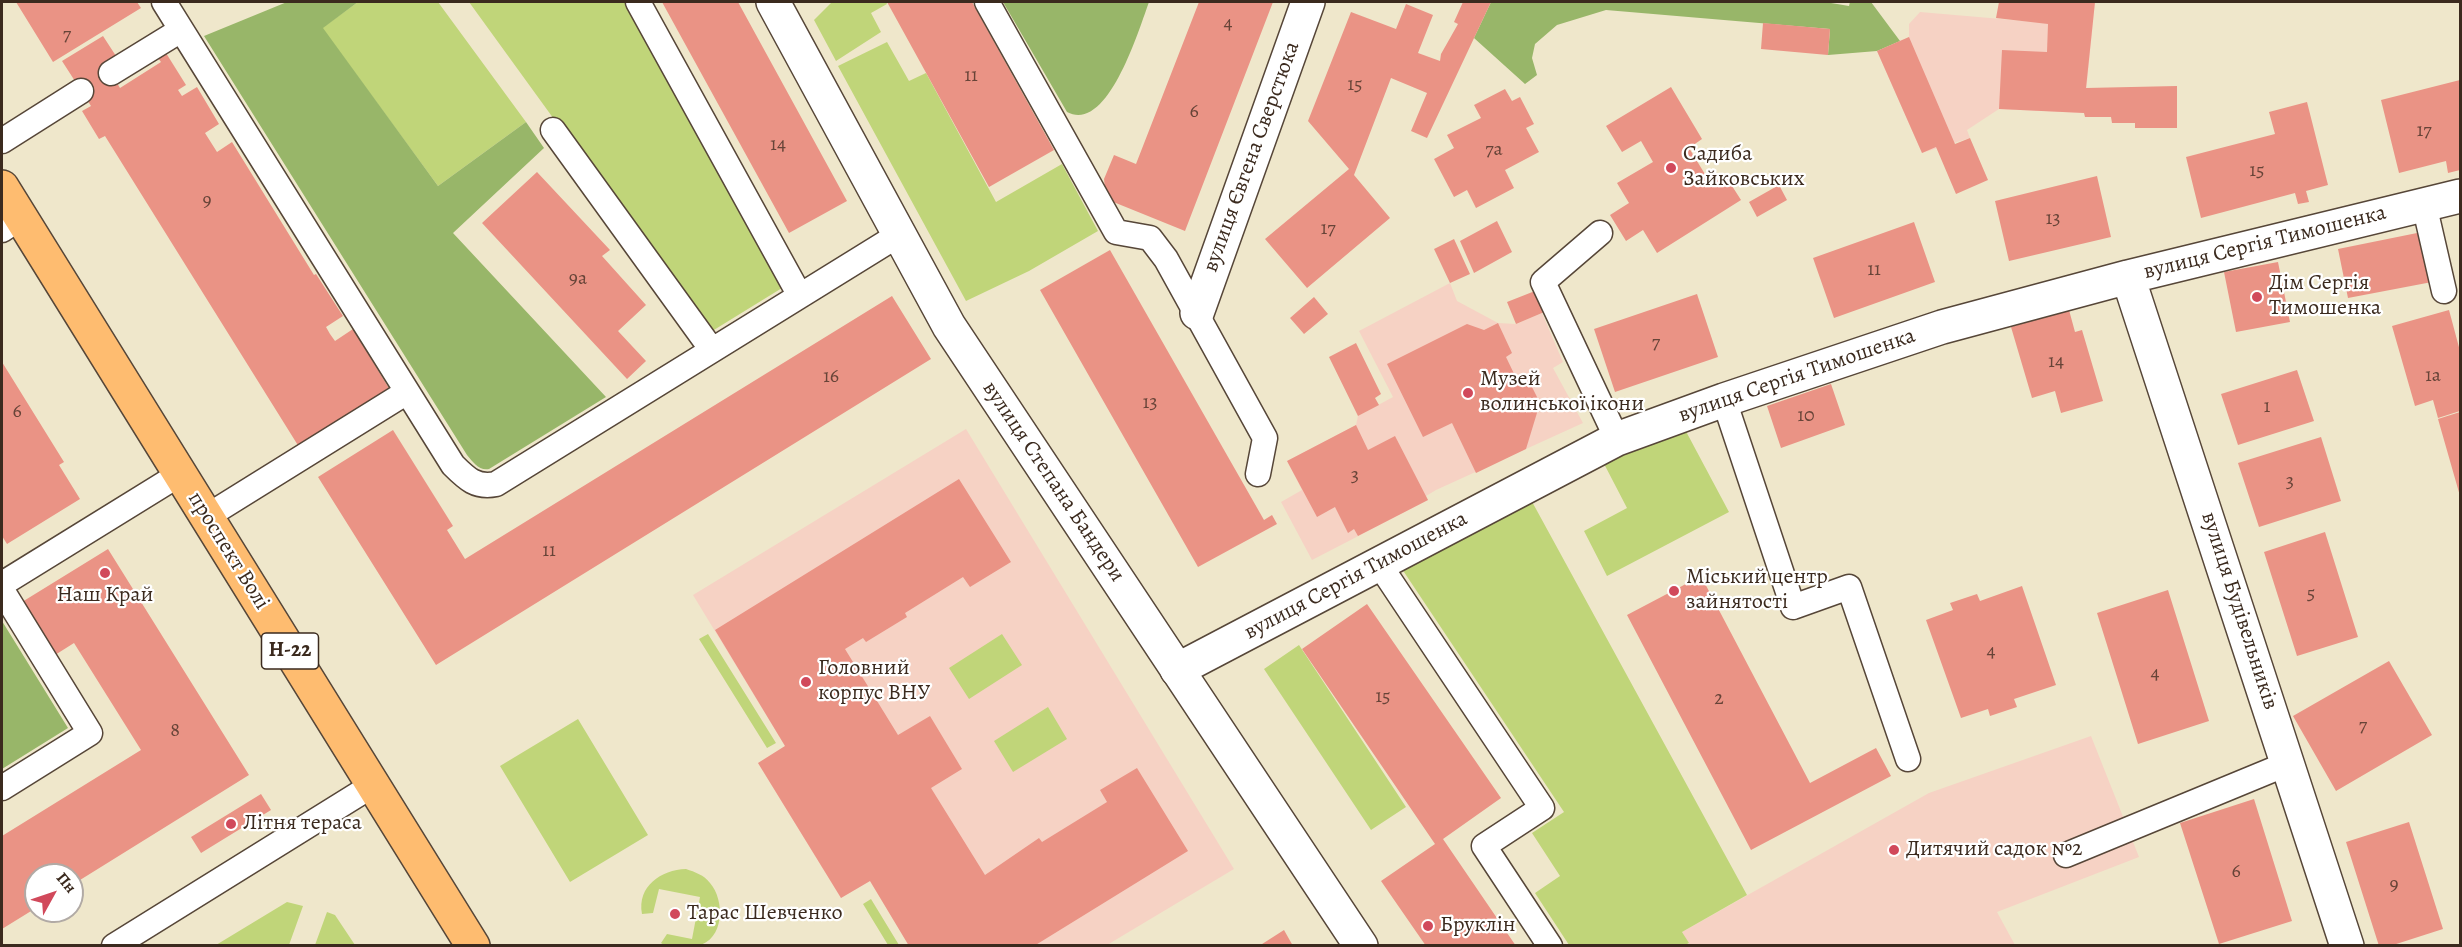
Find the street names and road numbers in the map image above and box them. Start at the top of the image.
street label: вулиця Євгена Сверстюка [1198,38,1306,276]
street label: вулиця Сергія Тимошенка [2141,200,2389,286]
street label: вулиця Сергія Тимошенка [1675,323,1919,429]
street label: вулиця Степана Бандери [976,377,1130,587]
street label: проспект Волі [181,487,275,615]
street label: вулиця Сергія Тимошенка [1240,506,1472,646]
street label: вулиця Будівельників [2195,509,2283,713]
road number: Н-22 [262,633,318,669]

